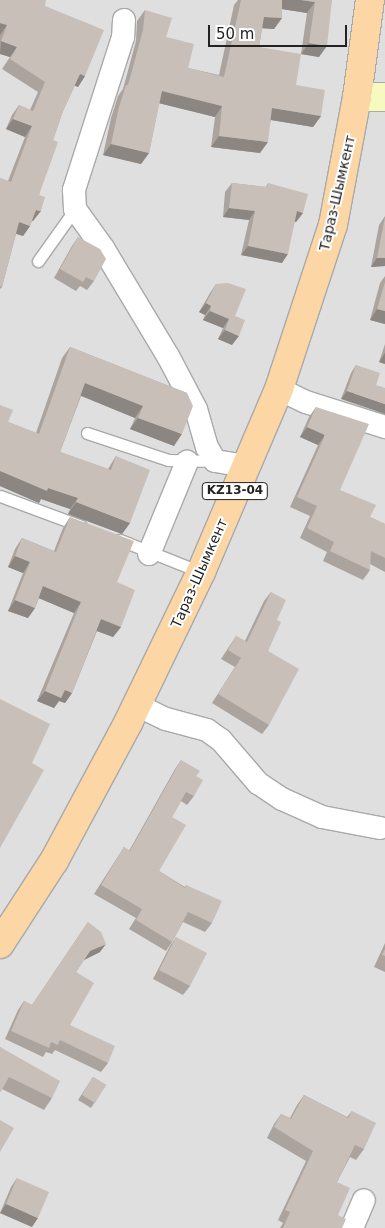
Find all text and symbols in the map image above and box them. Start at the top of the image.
scale bar [210,15,349,47]
text: 50 m [216,25,254,43]
street label: Тараз-Шымкент [316,134,358,252]
road number: KZ13-04 [201,482,269,501]
street label: Тараз-Шымкент [167,516,231,630]

